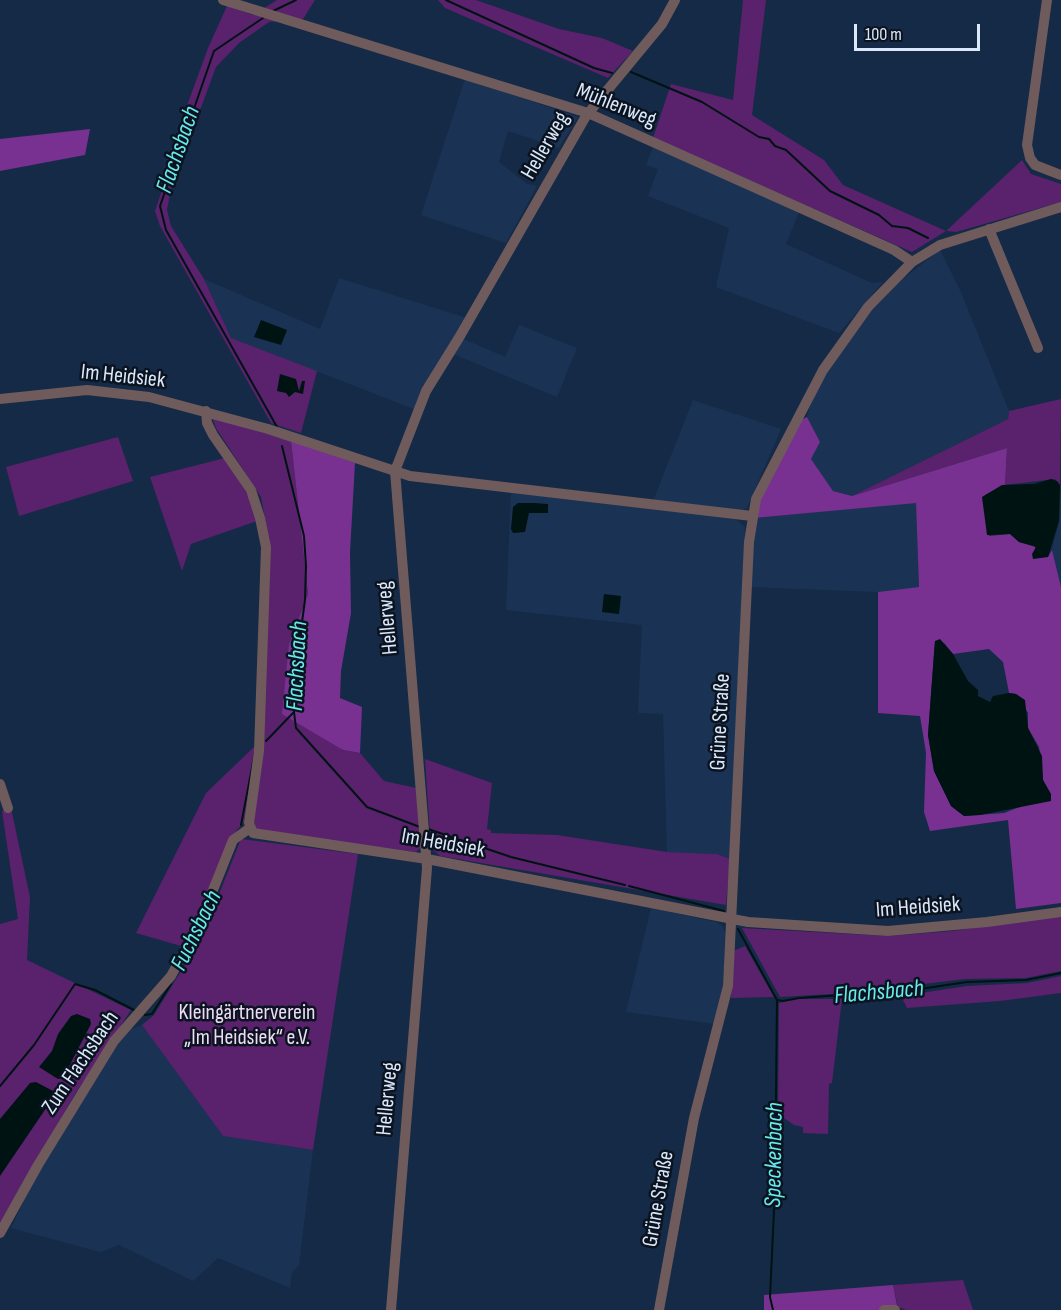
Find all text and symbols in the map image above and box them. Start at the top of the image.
scale bar [857,12,983,50]
text: 100 m [865,24,902,45]
street label: Mühlenweg [572,78,660,134]
water label: Flachsbach [151,103,207,197]
street label: Hellerweg [516,108,576,184]
street label: Im Heidsiek [80,359,166,395]
street label: Hellerweg [372,580,404,656]
water label: Flachsbach [281,620,315,712]
street label: Grüne Straße [705,673,737,771]
street label: Im Heidsiek [399,824,487,864]
water label: Fuchsbach [165,886,229,976]
street label: Im Heidsiek [875,892,961,924]
water label: Flachsbach [833,975,925,1011]
park label: Kleingärtnerverein „Im Heidsiek“ e.V. [179,1000,315,1052]
street label: Zum Flachsbach [37,1006,125,1120]
street label: Hellerweg [372,1061,404,1137]
water label: Speckenbach [760,1102,790,1208]
street label: Grüne Straße [638,1149,680,1249]

